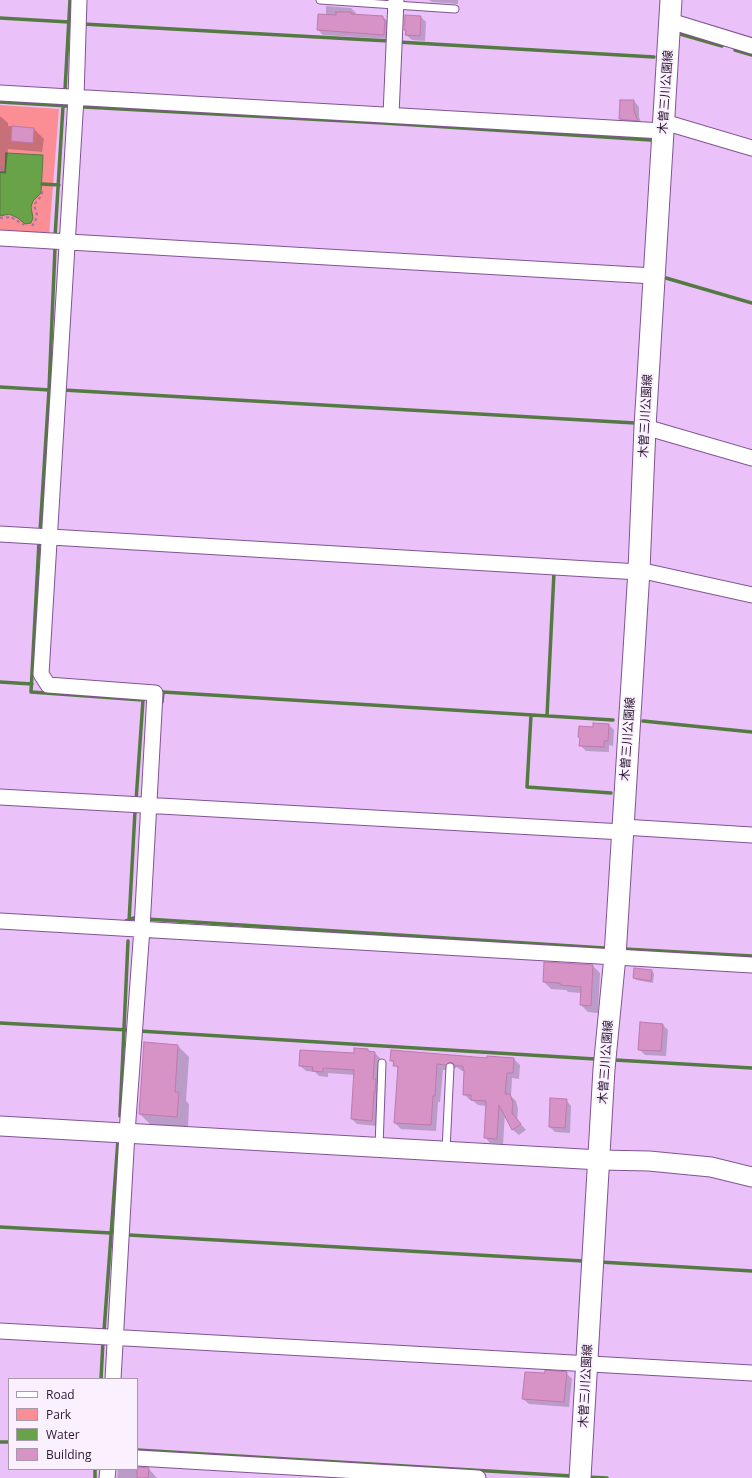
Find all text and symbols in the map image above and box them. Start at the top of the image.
street label: 木曽三川公園線 [656,50,676,134]
street label: 木曽三川公園線 [637,374,655,458]
street label: 木曽三川公園線 [618,697,638,781]
street label: 木曽三川公園線 [596,1020,616,1104]
street label: 木曽三川公園線 [577,1344,595,1428]
legend [8,1378,138,1470]
text: Road [46,1386,75,1403]
text: Park [46,1406,71,1423]
text: Water [46,1426,80,1443]
text: Building [46,1446,91,1463]

